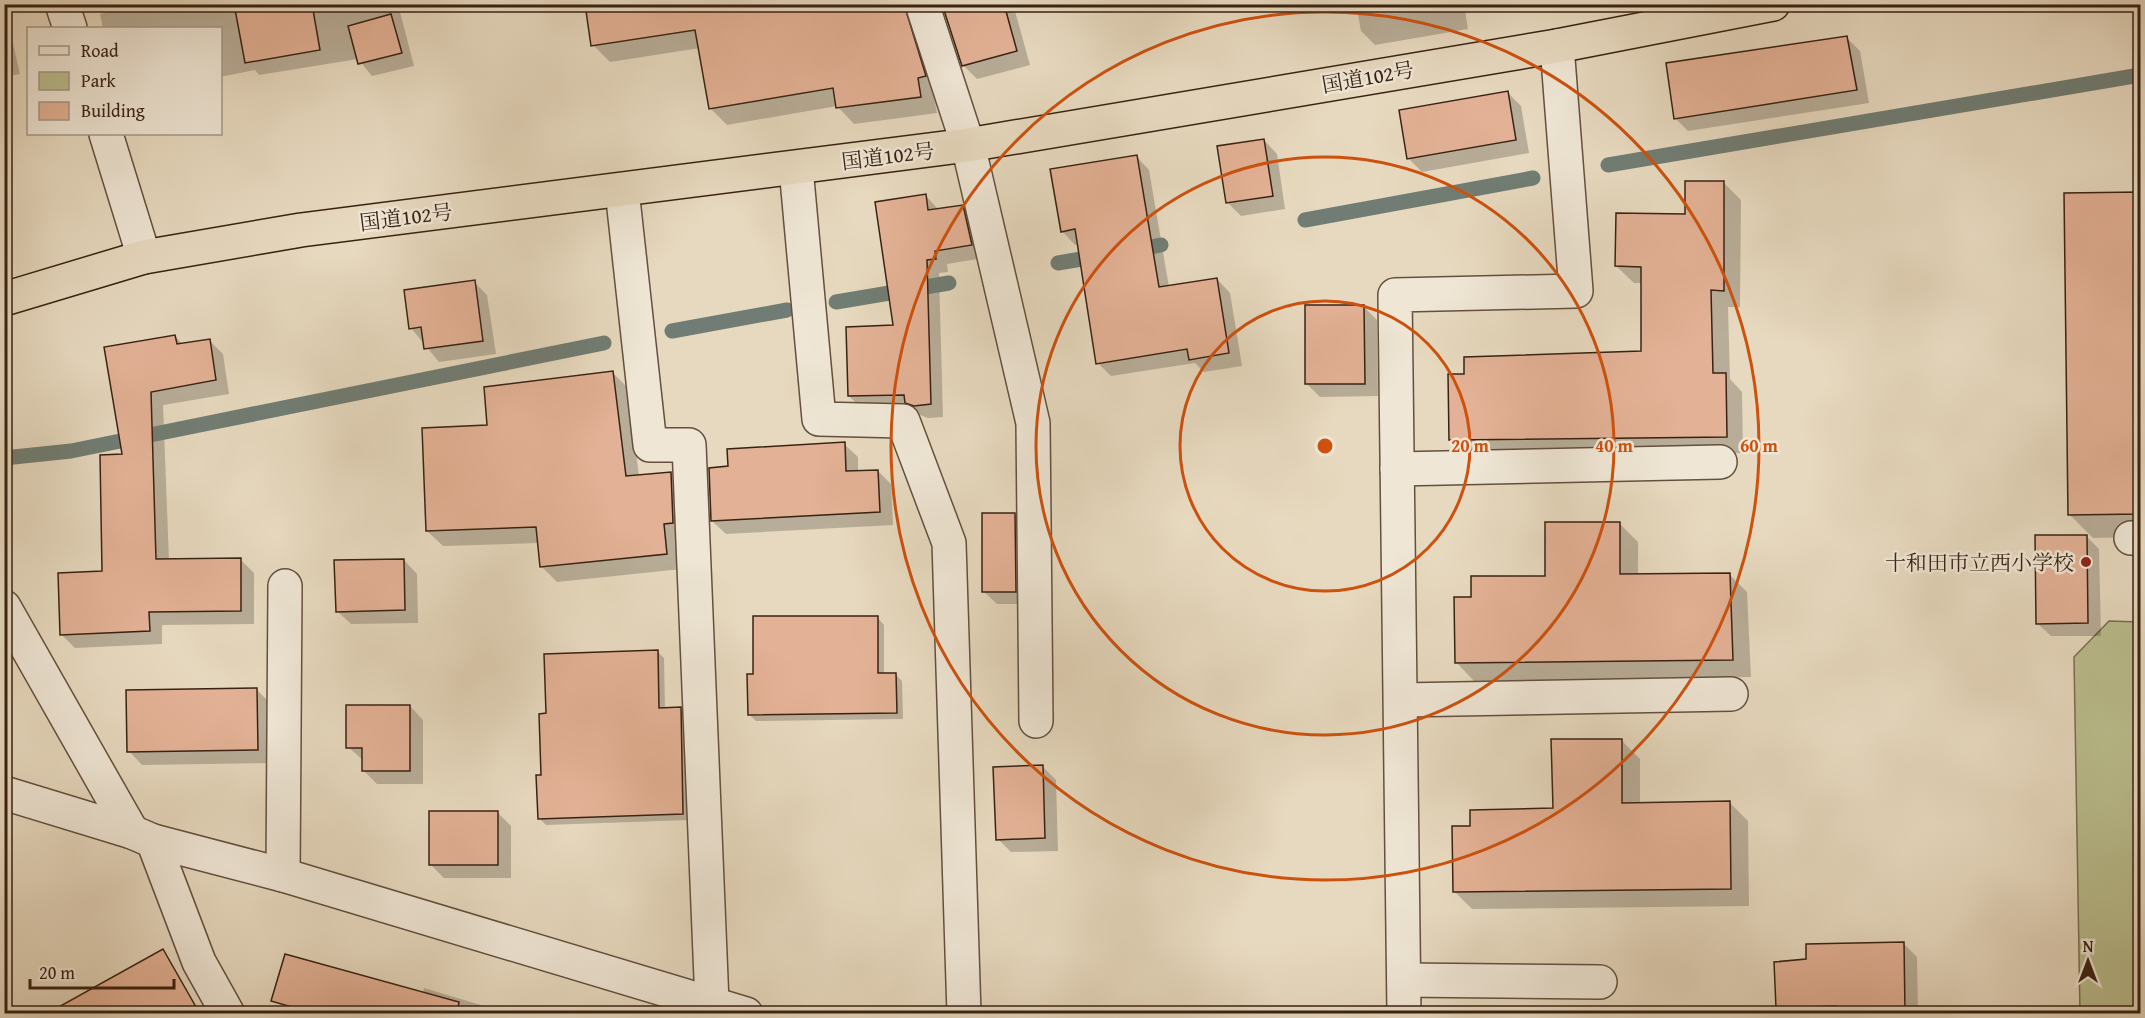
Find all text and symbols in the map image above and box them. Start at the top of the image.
legend [27,27,222,135]
text: Road [81,37,119,64]
street label: 国道102号 [1319,54,1417,100]
text: Park [81,67,117,94]
text: Building [81,97,145,124]
street label: 国道102号 [840,135,936,177]
street label: 国道102号 [358,196,454,238]
text: 20 m [1451,432,1490,459]
text: 40 m [1595,432,1634,459]
text: 60 m [1740,432,1779,459]
centre of rings [1315,436,1335,456]
place label: 十和田市立西小学校 [1885,547,2074,578]
marker: 十和田市立西小学校 [2079,555,2093,569]
north arrow [2058,931,2118,991]
text: N [2083,934,2094,958]
scale bar [30,952,174,990]
text: 20 m [39,959,75,986]

